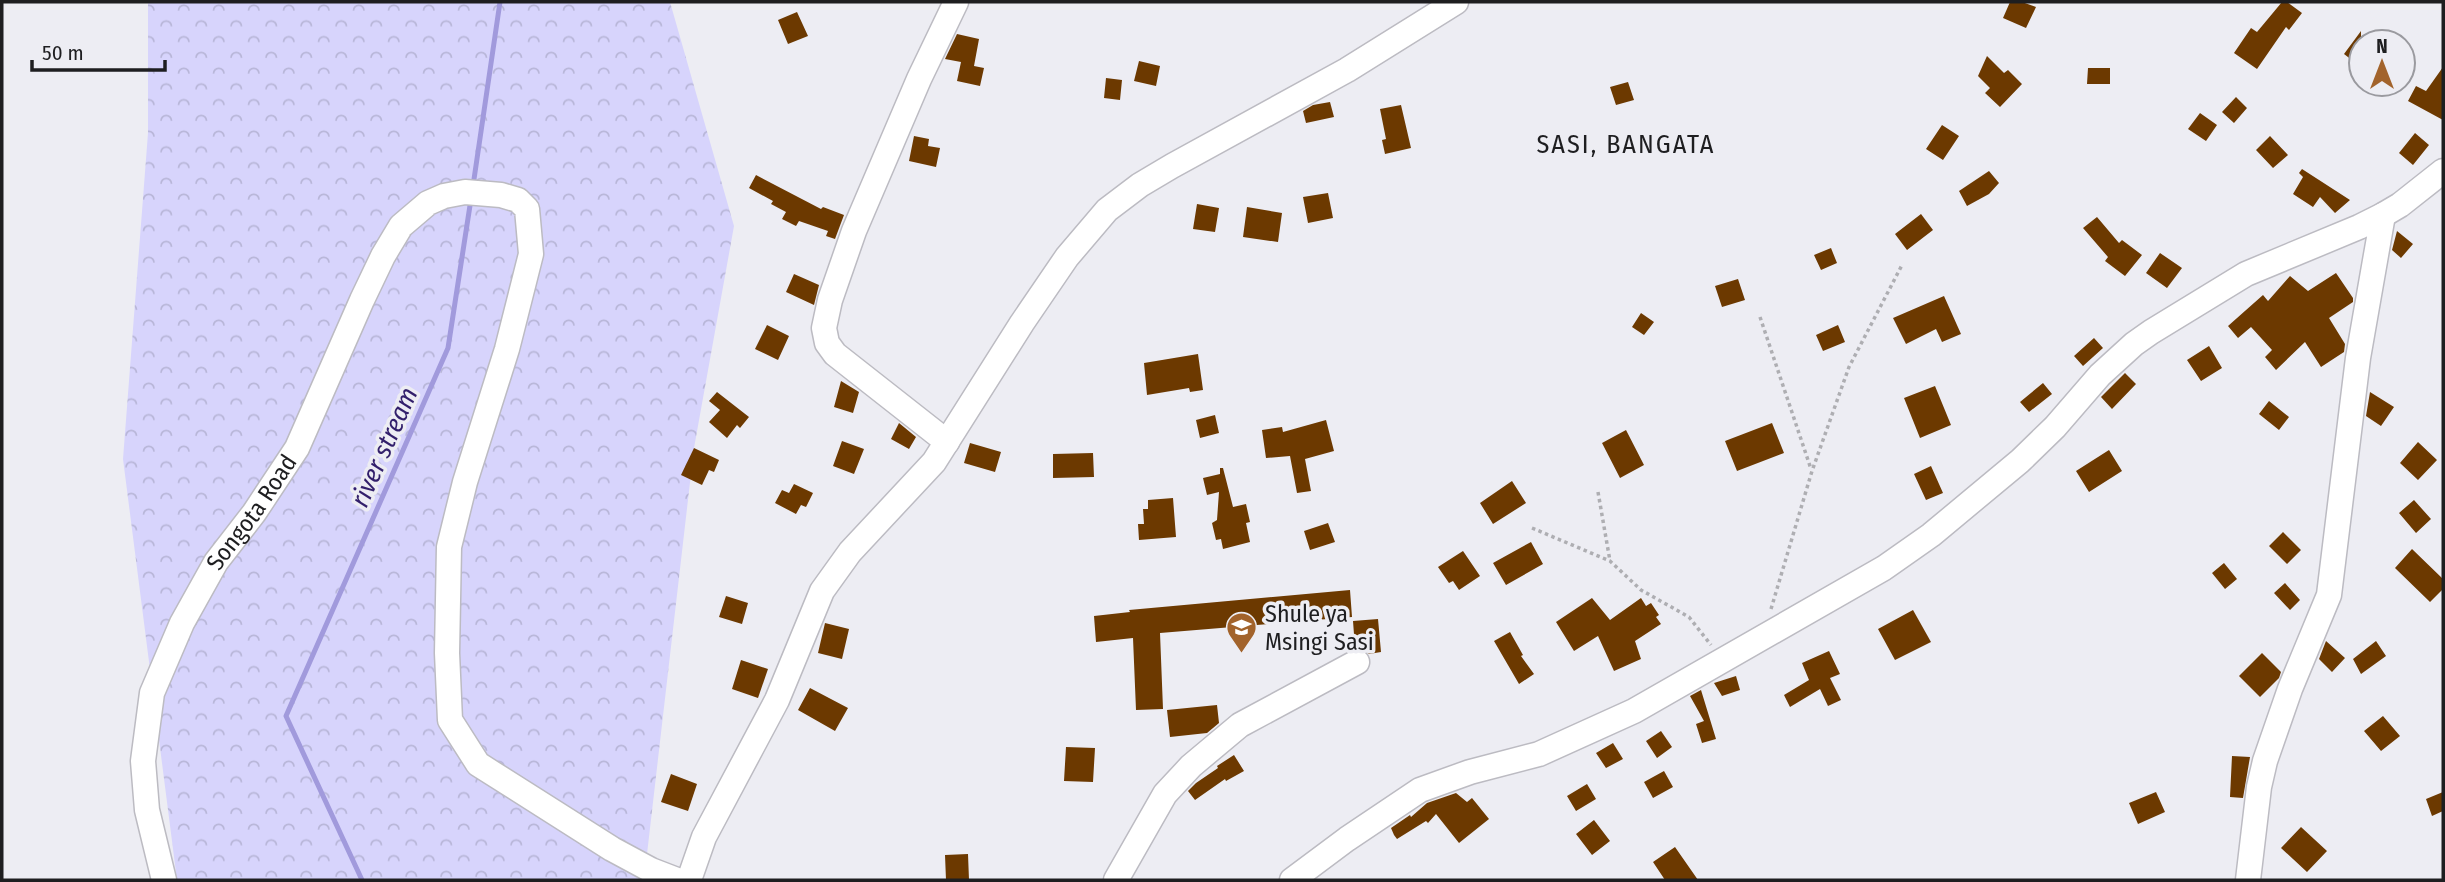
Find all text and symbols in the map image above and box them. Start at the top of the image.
scale bar [32,28,164,72]
north arrow [2347,28,2417,98]
text: N [2376,35,2388,58]
text: 50 m [42,40,84,66]
district label: SASI, BANGATA [1537,129,1715,160]
water label: river stream [344,383,425,512]
street label: Songota Road [201,449,303,575]
place label: Shule ya Msingi Sasi [1265,600,1374,656]
school or university icon: Shule ya Msingi Sasi [1225,611,1259,655]

